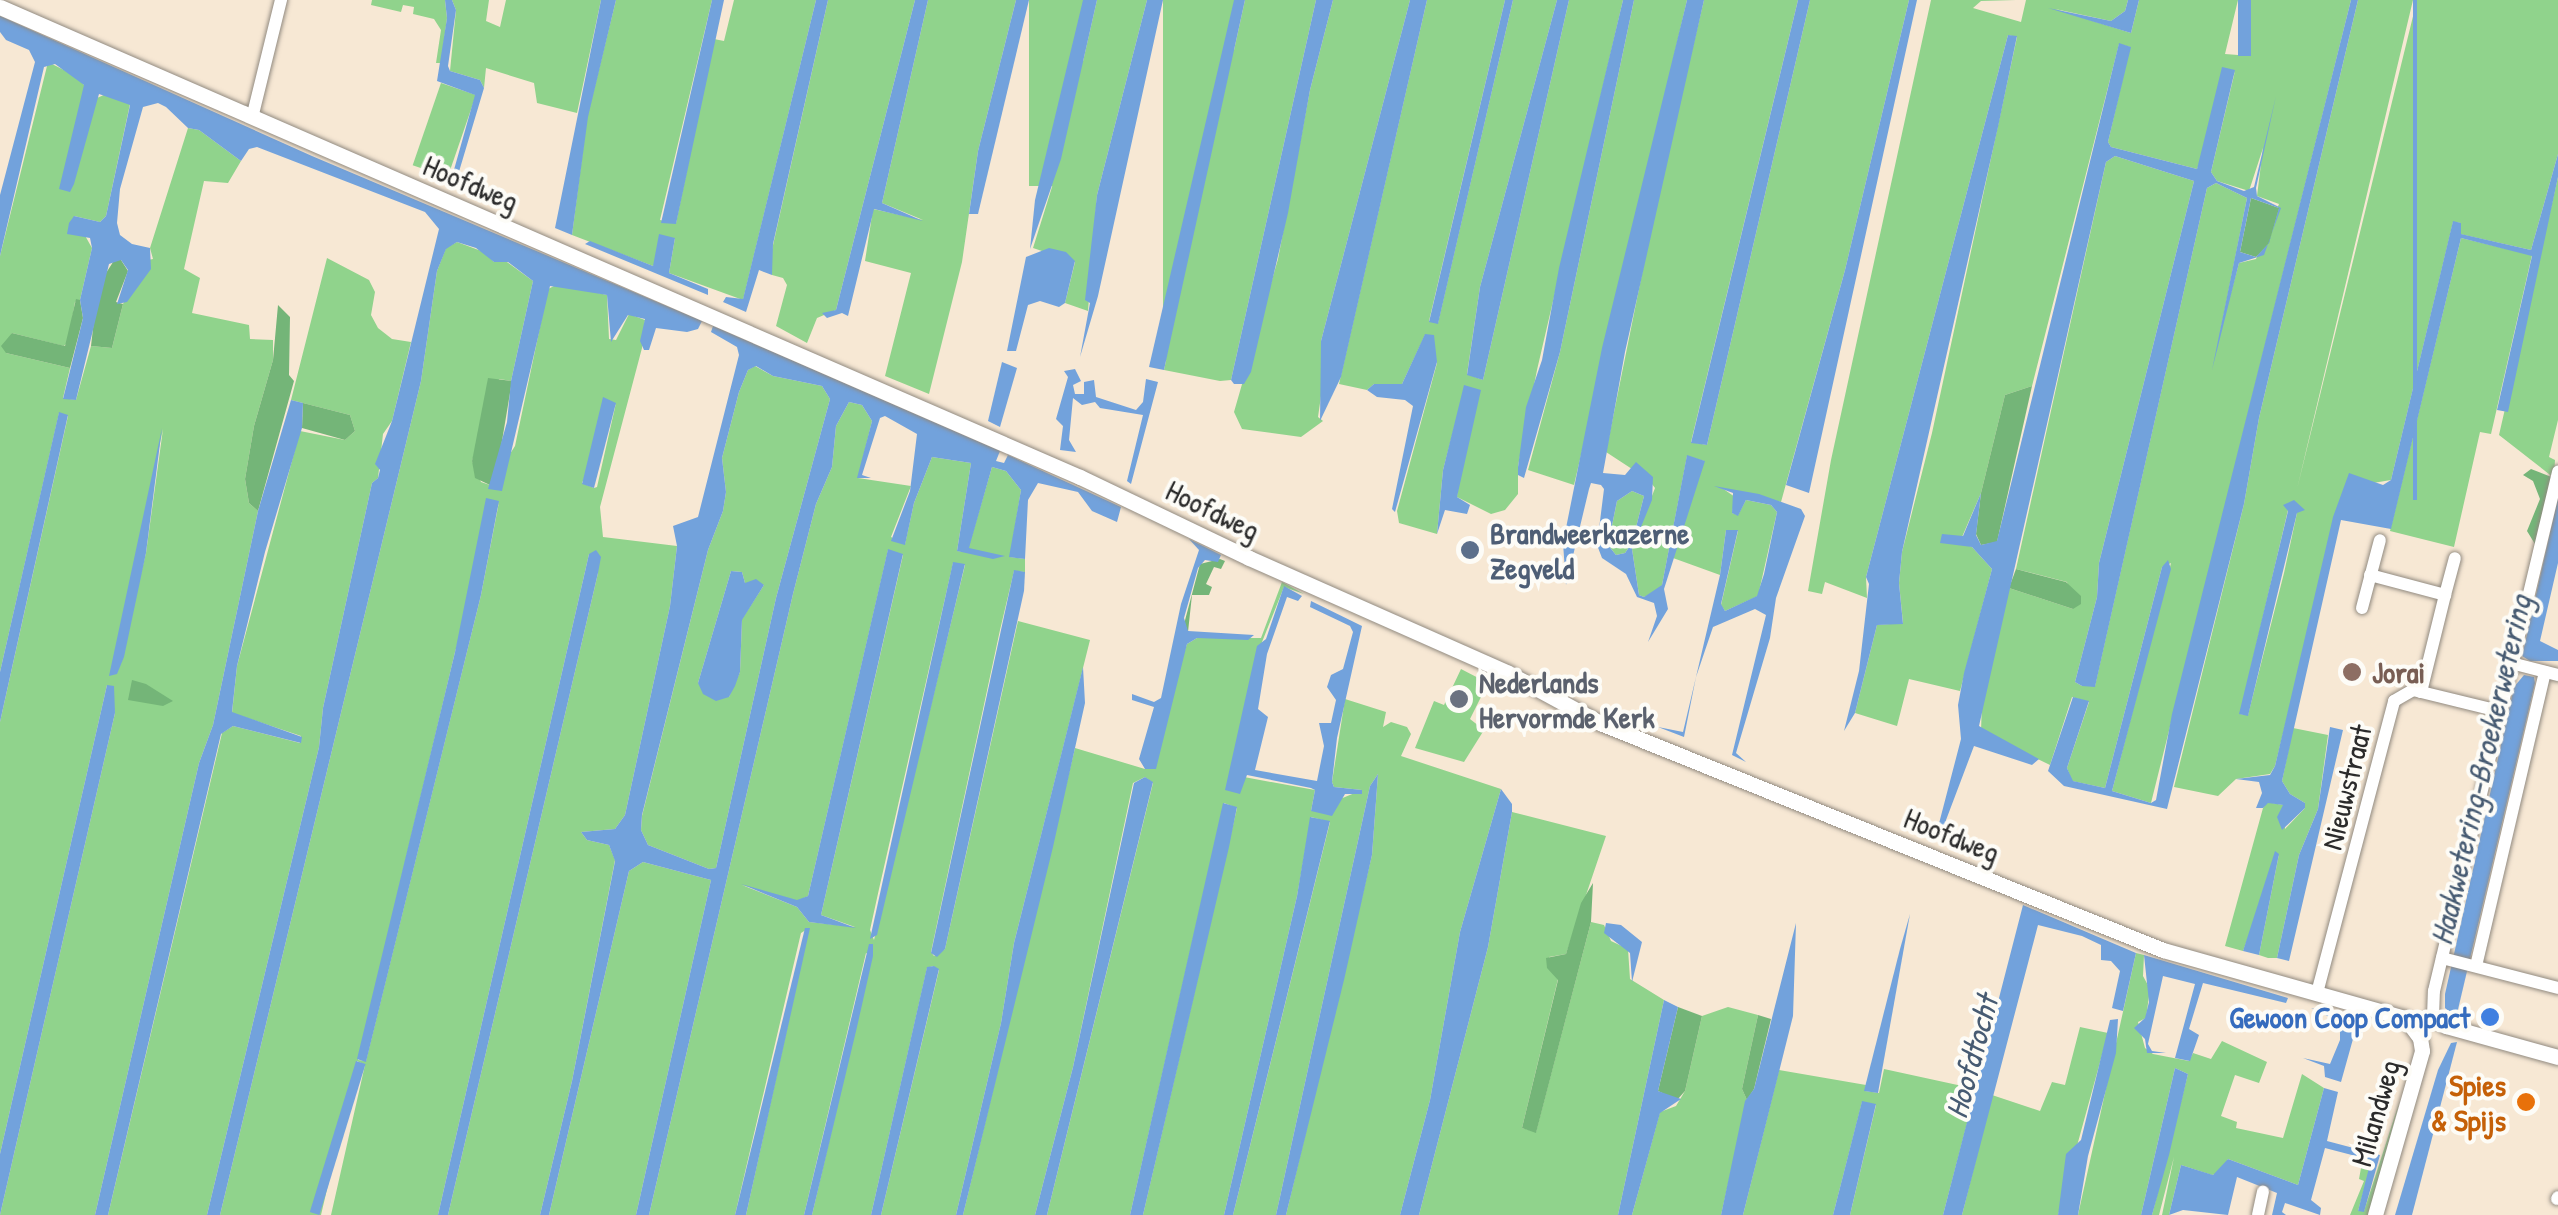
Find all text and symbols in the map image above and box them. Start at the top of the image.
street label: Hoofdweg [418,147,524,219]
street label: Hoofdweg [1160,472,1266,548]
place label: Brandweerkazerne Zegveld [1490,515,1689,586]
marker: Brandweerkazerne Zegveld [1459,539,1481,561]
water label: Haakwetering-Broekerwetering [2422,591,2540,949]
place label: Jorai [2372,654,2425,690]
marker: Jorai [2341,661,2363,683]
place label: Nederlands Hervormde Kerk [1479,664,1655,734]
marker: Nederlands Hervormde Kerk [1448,688,1470,710]
street label: Nieuwstraat [2313,721,2379,853]
street label: Hoofdweg [1899,800,2005,870]
water label: Hoofdtocht [1937,991,2007,1123]
place label: Gewoon Coop Compact [2229,999,2470,1035]
marker: Gewoon Coop Compact [2479,1006,2501,1028]
street label: Milandweg [2343,1056,2407,1170]
place label: Spies & Spijs [2431,1067,2506,1138]
marker: Spies & Spijs [2515,1091,2537,1113]

